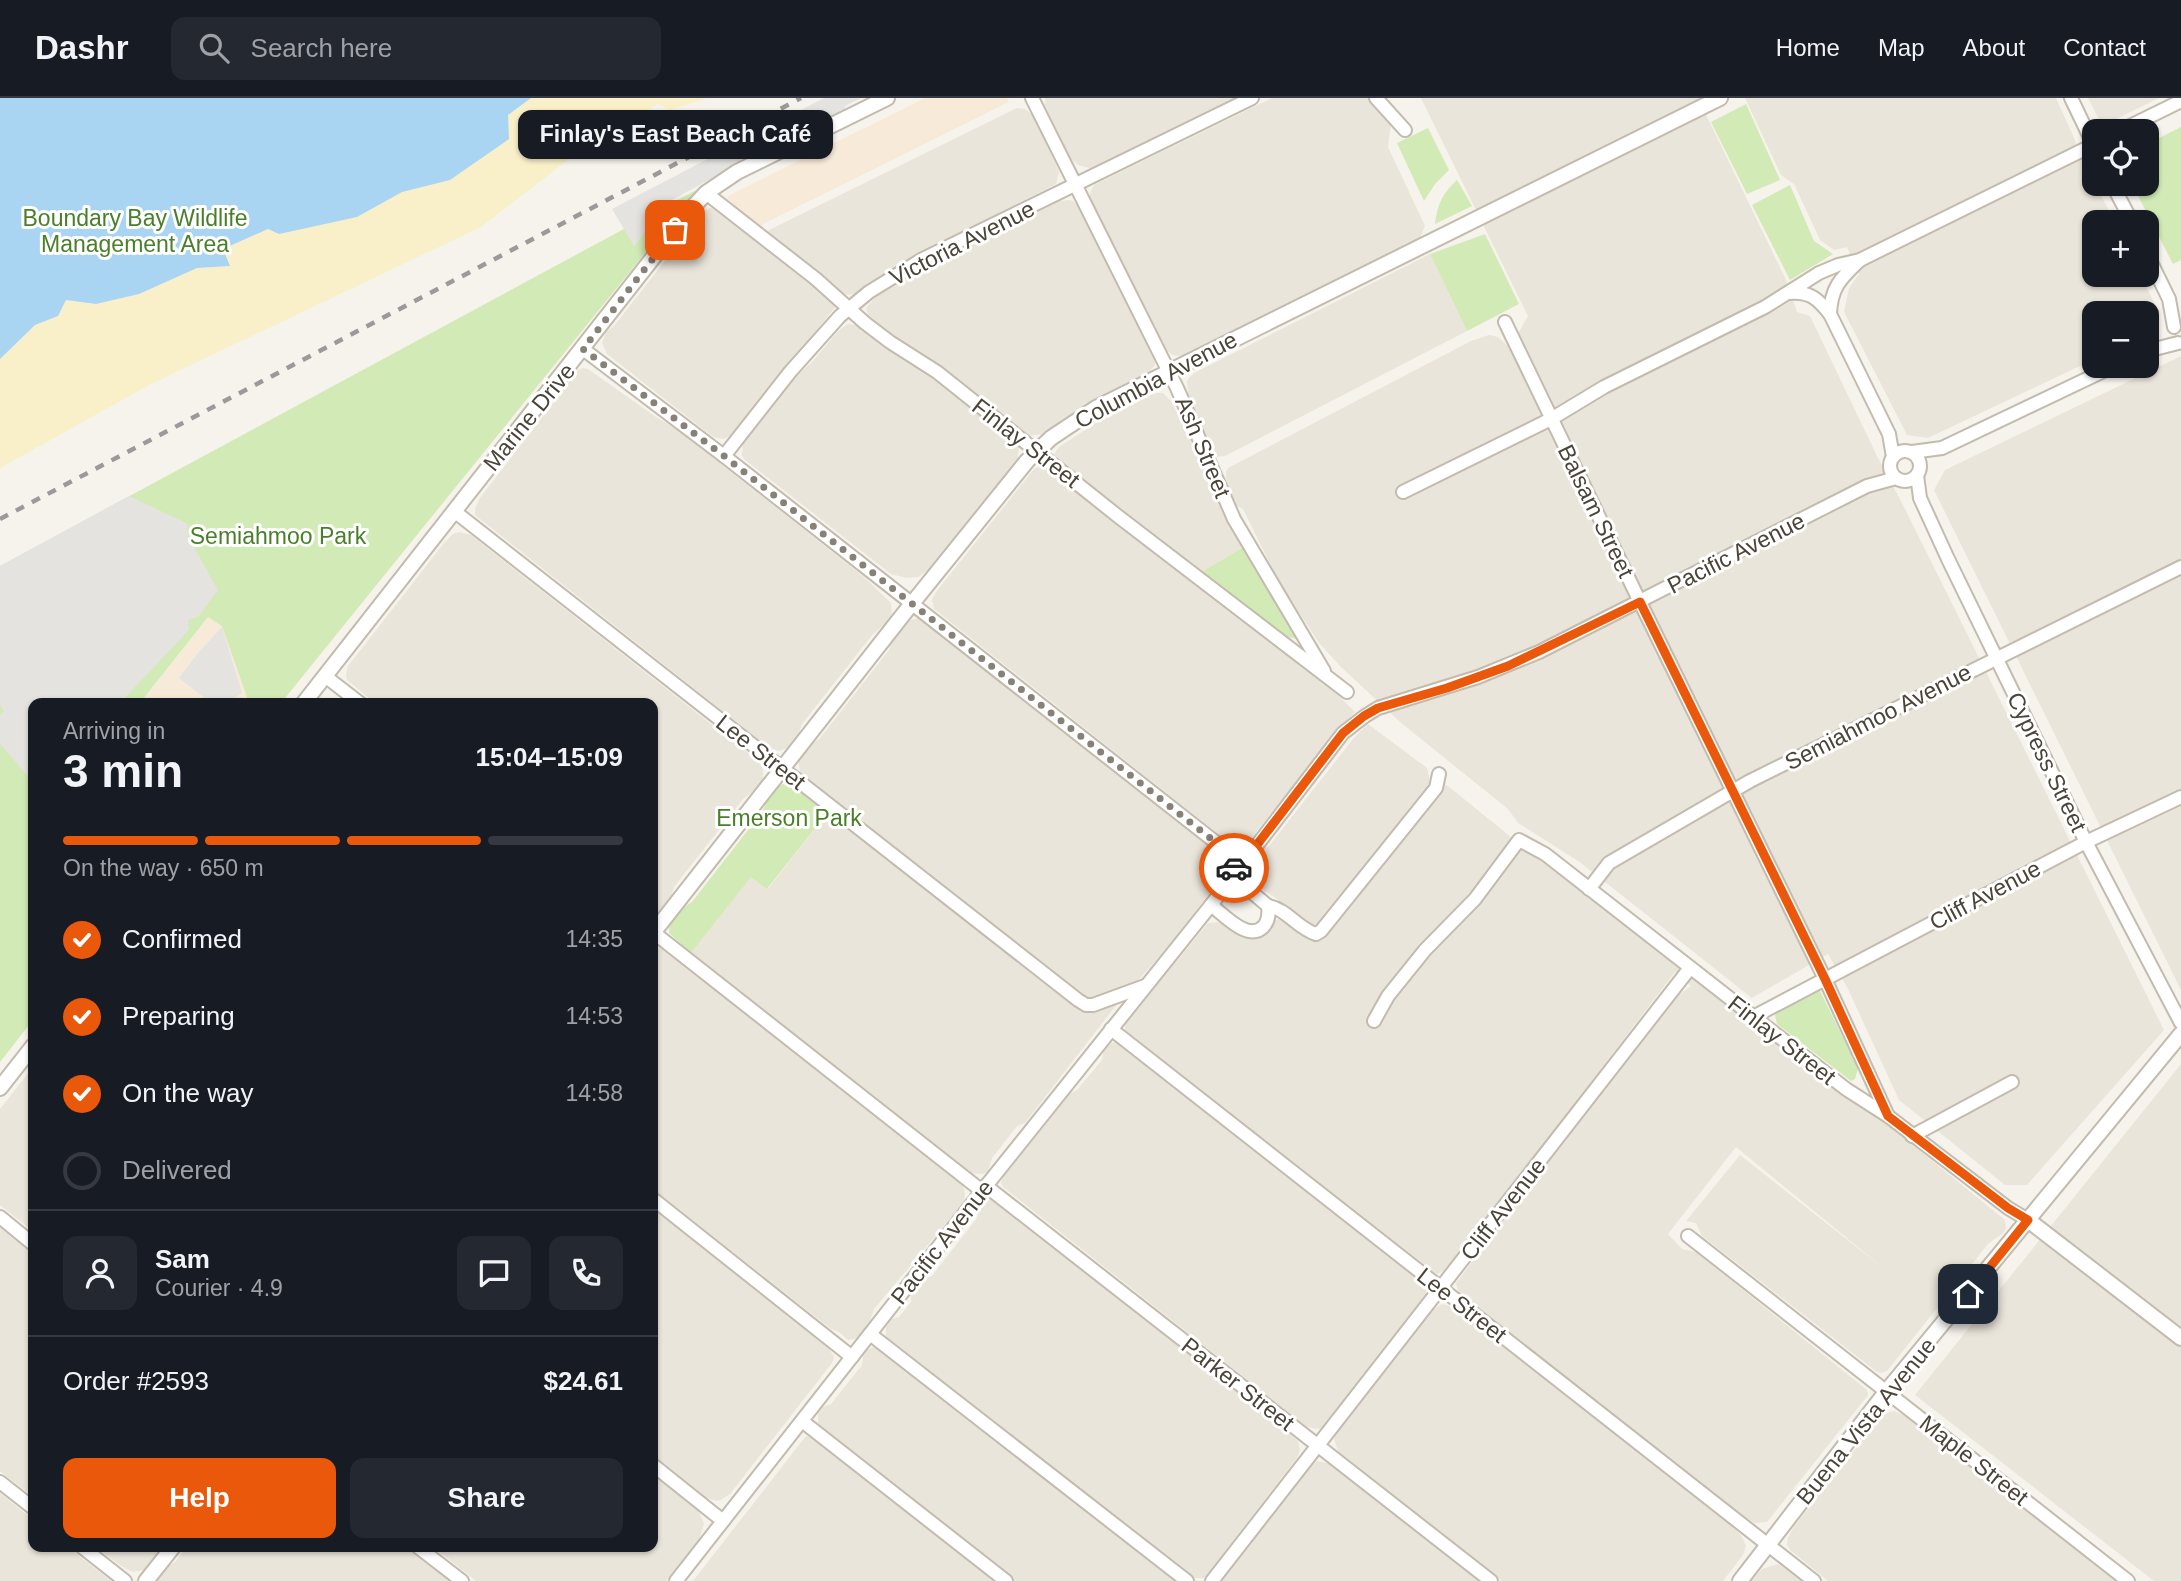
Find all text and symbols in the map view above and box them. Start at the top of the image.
search box [171,17,661,80]
text: Dashr [35,29,129,66]
icon: search [195,29,233,67]
text: Search here [251,33,392,63]
text: Home [1776,34,1840,61]
text: Map [1878,34,1925,61]
text: About [1963,34,2025,61]
text: Contact [2063,34,2146,61]
callout: Finlay's East Beach Café [518,111,832,160]
map controls [2082,119,2159,378]
button: locate [2082,119,2159,196]
text: Finlay's East Beach Café [540,121,811,147]
street label: Victoria Avenue [885,195,1039,291]
pin [645,200,705,260]
park label: Boundary Bay Wildlife Management Area [23,205,248,257]
button: + [2082,210,2159,287]
icon: bag [656,211,694,249]
button: − [2082,301,2159,378]
street label: Columbia Avenue [1070,326,1242,434]
street label: Marine Drive [478,358,580,476]
street label: Ash Street [1170,392,1236,502]
street label: Finlay Street [967,393,1085,493]
street label: Balsam Street [1553,440,1640,582]
street label: Pacific Avenue [1663,507,1809,599]
park label: Semiahmoo Park [190,523,367,549]
street label: Semiahmoo Avenue [1781,659,1975,775]
street label: Cypress Street [2002,688,2092,837]
street label: Lee Street [711,709,811,795]
text: Arriving in [63,718,165,744]
text: 15:04–15:09 [476,742,623,772]
text: 3 min [63,745,183,797]
park label: Emerson Park [716,805,862,831]
courier [1199,833,1269,903]
icon: car [1215,849,1253,887]
text: On the way · 650 m [63,855,264,881]
street label: Cliff Avenue [1925,855,2045,935]
icon: check [63,921,101,959]
text: Confirmed [122,924,242,954]
text: 14:35 [565,926,623,952]
street label: Finlay Street [1723,990,1841,1090]
icon: check [63,998,101,1036]
text: Preparing [122,1001,235,1031]
text: 14:53 [565,1003,623,1029]
icon: check [63,1075,101,1113]
text: On the way [122,1078,254,1108]
text: 14:58 [565,1080,623,1106]
street label: Cliff Avenue [1455,1153,1551,1265]
text: Delivered [122,1155,232,1185]
street label: Pacific Avenue [885,1175,999,1309]
button: person [63,1236,137,1310]
button: chat [457,1236,531,1310]
button: phone [549,1236,623,1310]
text: Sam [155,1244,210,1274]
street label: Lee Street [1412,1262,1512,1348]
pin [1938,1264,1998,1324]
text: Courier · 4.9 [155,1275,283,1301]
icon: home [1949,1275,1987,1313]
street label: Parker Street [1177,1332,1300,1436]
street label: Buena Vista Avenue [1791,1333,1941,1509]
text: Order #2593 [63,1366,209,1396]
text: $24.61 [543,1366,623,1396]
street label: Maple Street [1915,1410,2034,1511]
button: Help [63,1458,336,1538]
button: Share [350,1458,623,1538]

